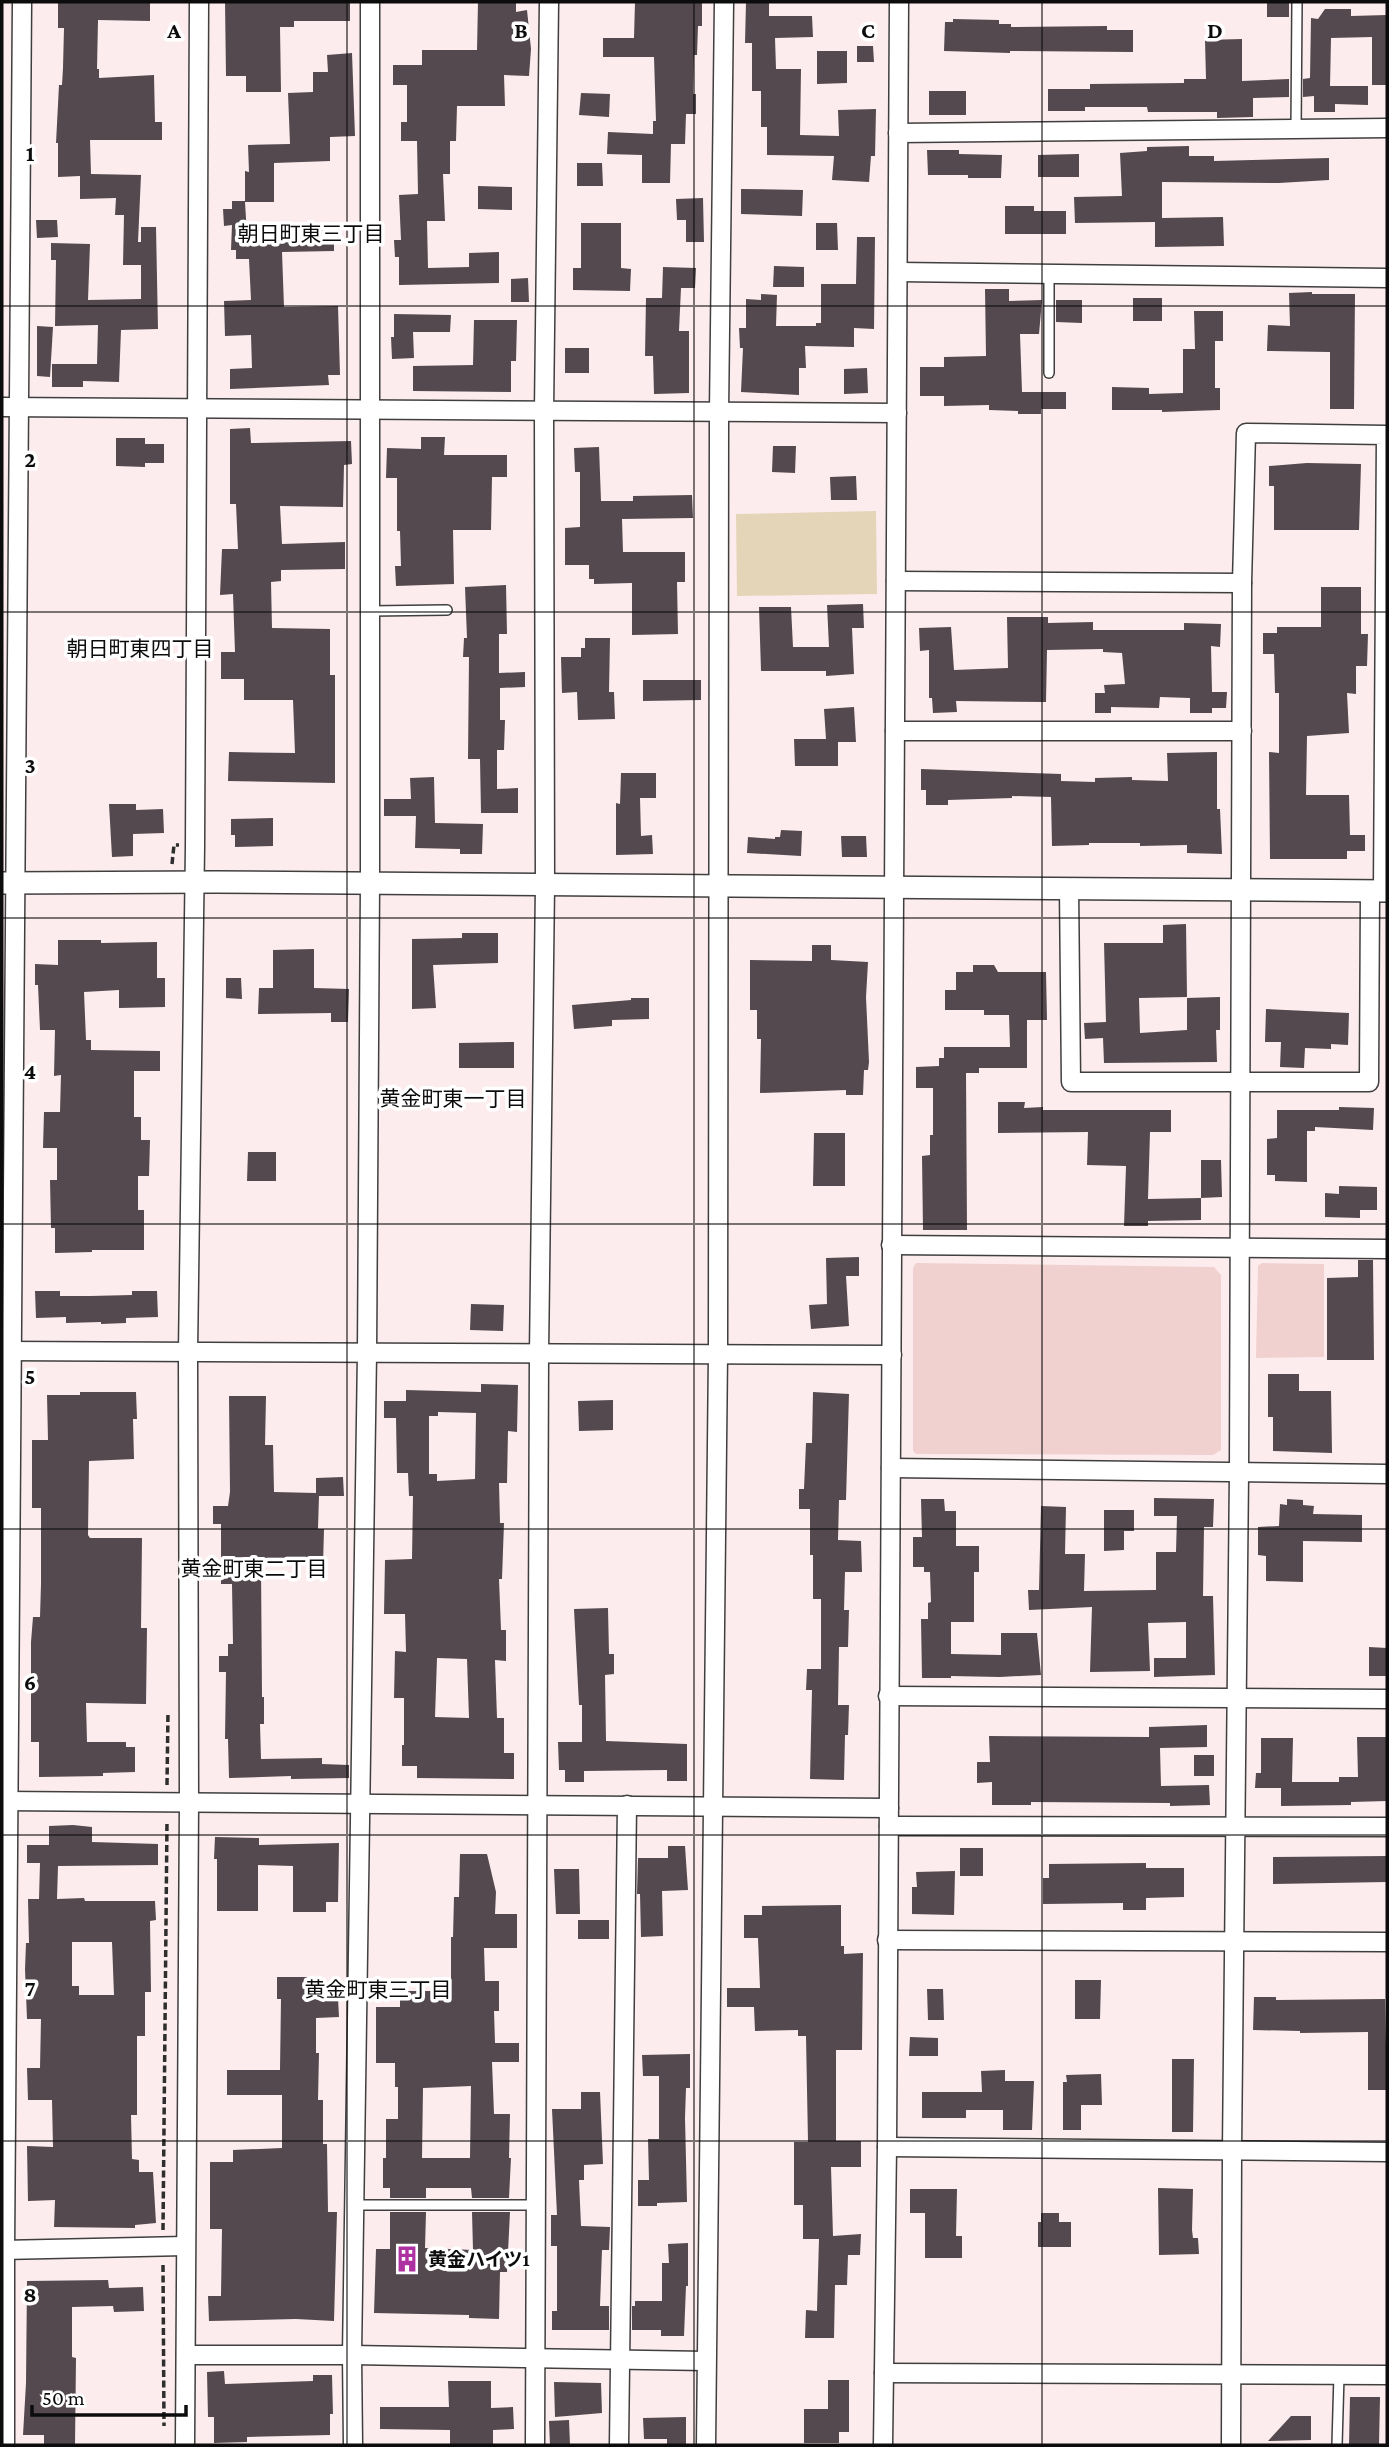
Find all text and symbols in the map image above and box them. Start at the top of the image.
text: A [166,17,181,43]
text: B [514,17,528,43]
text: C [861,17,875,43]
text: D [1207,17,1223,43]
text: 1 [26,140,35,166]
district label: 朝日町東三丁目 [238,222,385,246]
text: 2 [24,446,36,472]
district label: 朝日町東四丁目 [67,637,214,661]
text: 3 [24,752,36,778]
text: 4 [24,1058,36,1084]
district label: 黄金町東一丁目 [380,1087,527,1111]
text: 5 [24,1363,36,1389]
district label: 黄金町東二丁目 [181,1557,328,1581]
text: 6 [24,1669,36,1695]
text: 7 [24,1975,36,2001]
district label: 黄金町東三丁目 [305,1978,452,2002]
building icon: 黄金ハイツ1 [392,2244,422,2274]
place label: 黄金ハイツ1 [428,2249,530,2270]
text: 8 [23,2281,37,2307]
scale bar [32,2374,186,2418]
text: 50 m [42,2386,85,2410]

